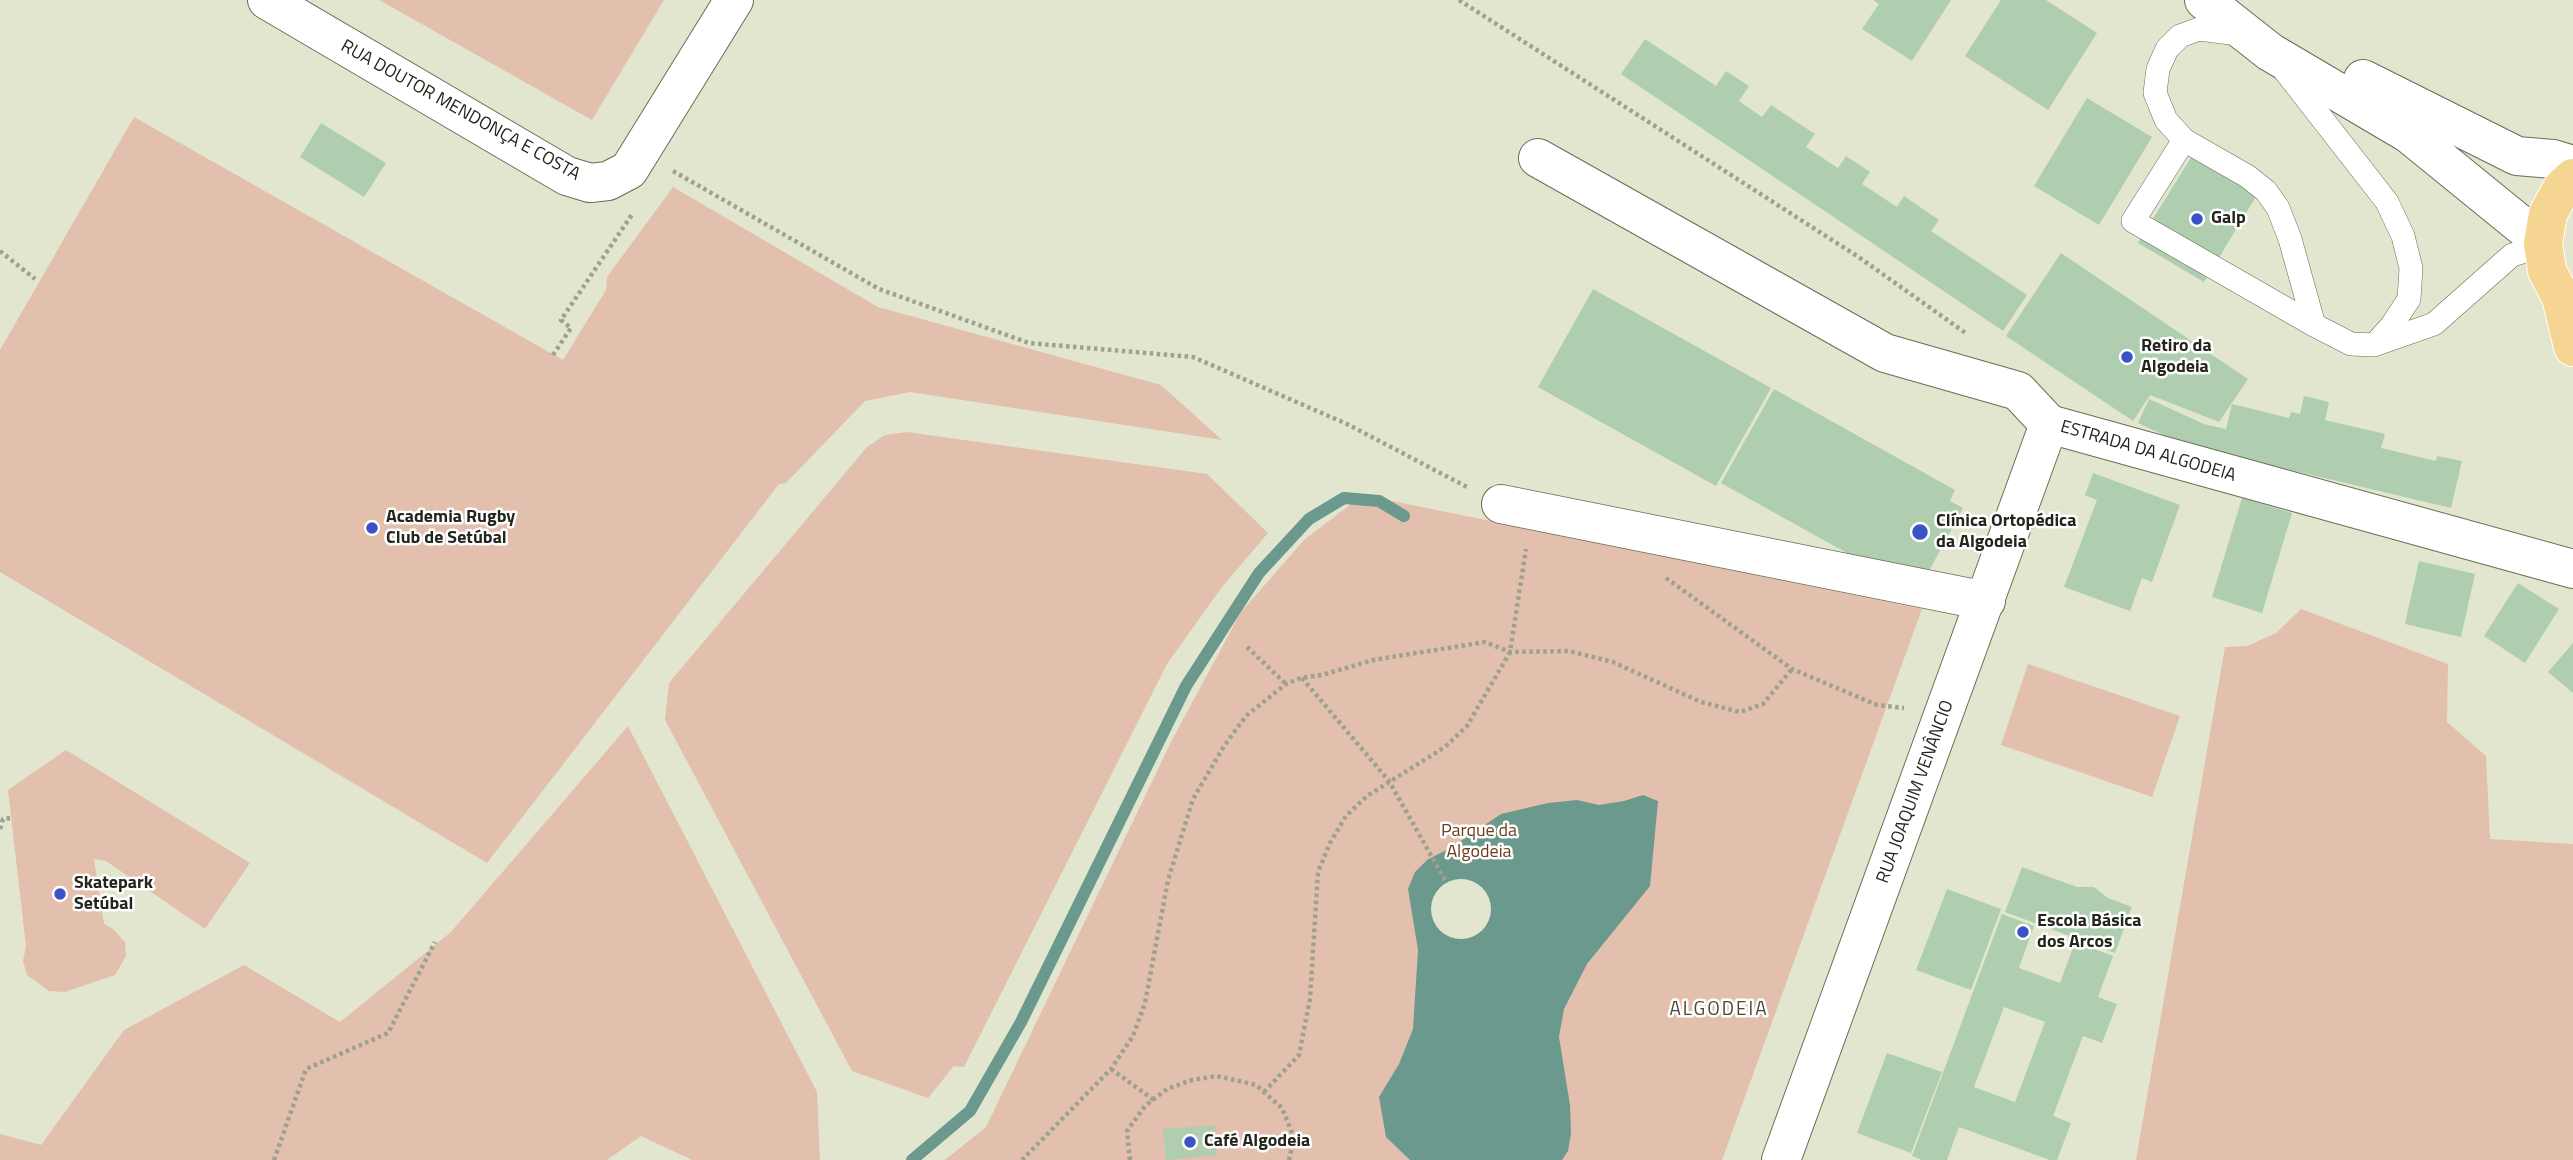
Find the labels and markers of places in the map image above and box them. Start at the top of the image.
place label: Galp [2211,208,2246,230]
marker: Galp [2189,211,2205,227]
place label: Retiro da Algodeia [2141,336,2212,378]
marker: Retiro da Algodeia [2119,349,2135,365]
place label: Academia Rugby Club de Setúbal [386,507,515,550]
place label: Clínica Ortopédica da Algodeia [1936,511,2076,554]
marker: Academia Rugby Club de Setúbal [364,520,380,536]
marker: Clínica Ortopédica da Algodeia [1910,522,1930,542]
place label: Skatepark Setúbal [74,873,153,916]
marker: Skatepark Setúbal [52,886,68,902]
place label: Escola Básica dos Arcos [2037,911,2142,954]
marker: Escola Básica dos Arcos [2015,924,2031,940]
place label: Café Algodeia [1204,1131,1310,1153]
marker: Café Algodeia [1182,1134,1198,1150]

